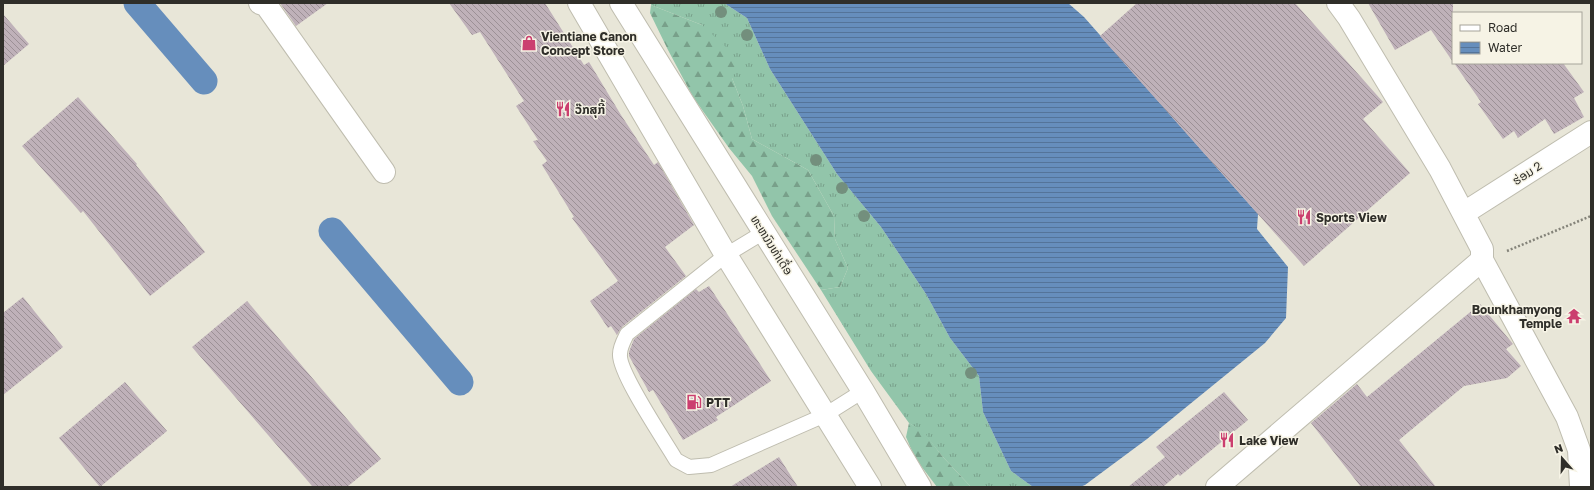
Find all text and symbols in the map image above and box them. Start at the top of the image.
legend [1452,12,1582,64]
text: Road [1488,20,1517,35]
place label: Vientiane Canon Concept Store [541,29,637,58]
shop icon: Vientiane Canon Concept Store [520,34,538,52]
text: Water [1488,40,1522,55]
place label: ວ໊ກສຸກີ້ [575,99,605,118]
restaurant icon: ວ໊ກສຸກີ້ [554,100,572,118]
street label: ຮ່ອມ 2 [1509,158,1545,188]
restaurant icon: Sports View [1295,208,1313,226]
place label: Sports View [1316,210,1387,225]
street label: ທະຫນົນທ່າເດື່ອ [748,211,798,278]
place label: Bounkhamyong Temple [1472,302,1562,331]
temple icon: Bounkhamyong Temple [1565,307,1583,325]
fuel station icon: PTT [685,393,703,411]
place label: PTT [706,395,730,410]
restaurant icon: Lake View [1218,431,1236,449]
place label: Lake View [1239,433,1299,448]
north arrow [1542,438,1582,478]
text: N [1552,441,1565,456]

